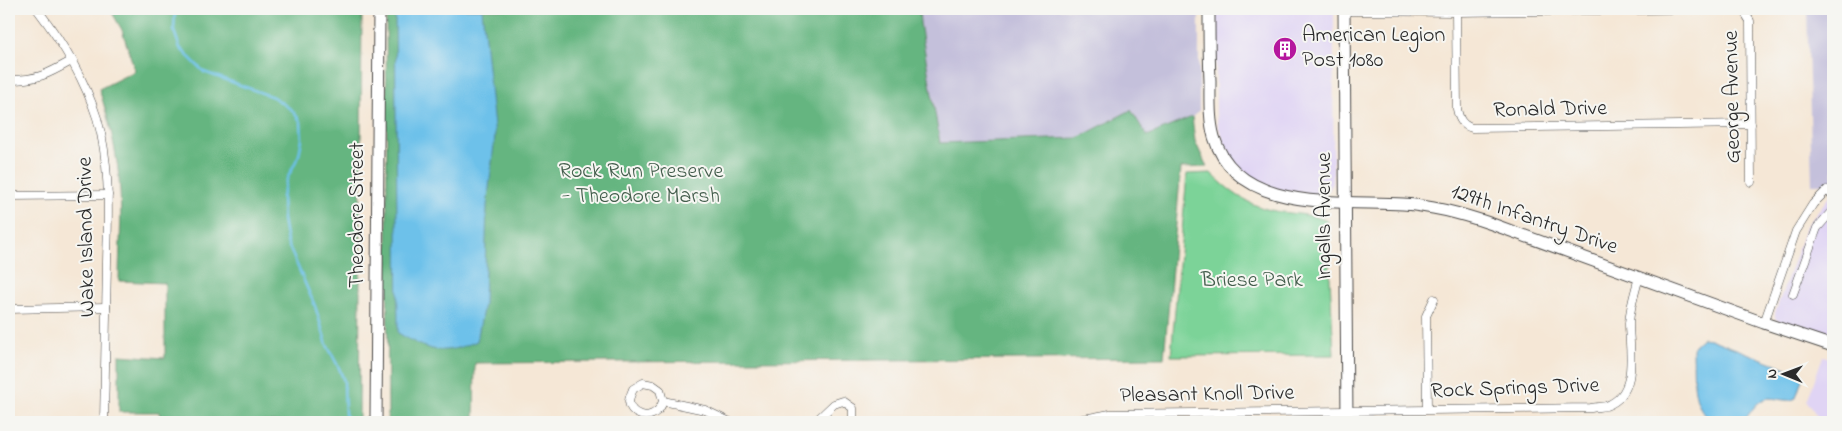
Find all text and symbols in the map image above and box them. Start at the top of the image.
place label: American Legion Post 1080 [1302,20,1445,77]
street label: George Avenue [1716,30,1751,164]
building icon: American Legion Post 1080 [1272,36,1298,62]
street label: Ronald Drive [1493,93,1607,127]
street label: Theodore Street [342,142,374,288]
street label: Ingalls Avenue [1309,152,1342,280]
street label: Wake Island Drive [70,156,104,318]
park label: Rock Run Preserve - Theodore Marsh [559,156,723,213]
street label: 129th Infantry Drive [1446,176,1622,265]
park label: Briese Park [1200,265,1303,297]
north arrow [1760,348,1810,398]
text: N [1762,369,1783,379]
street label: Rock Springs Drive [1430,370,1600,409]
street label: Pleasant Knoll Drive [1119,377,1295,413]

